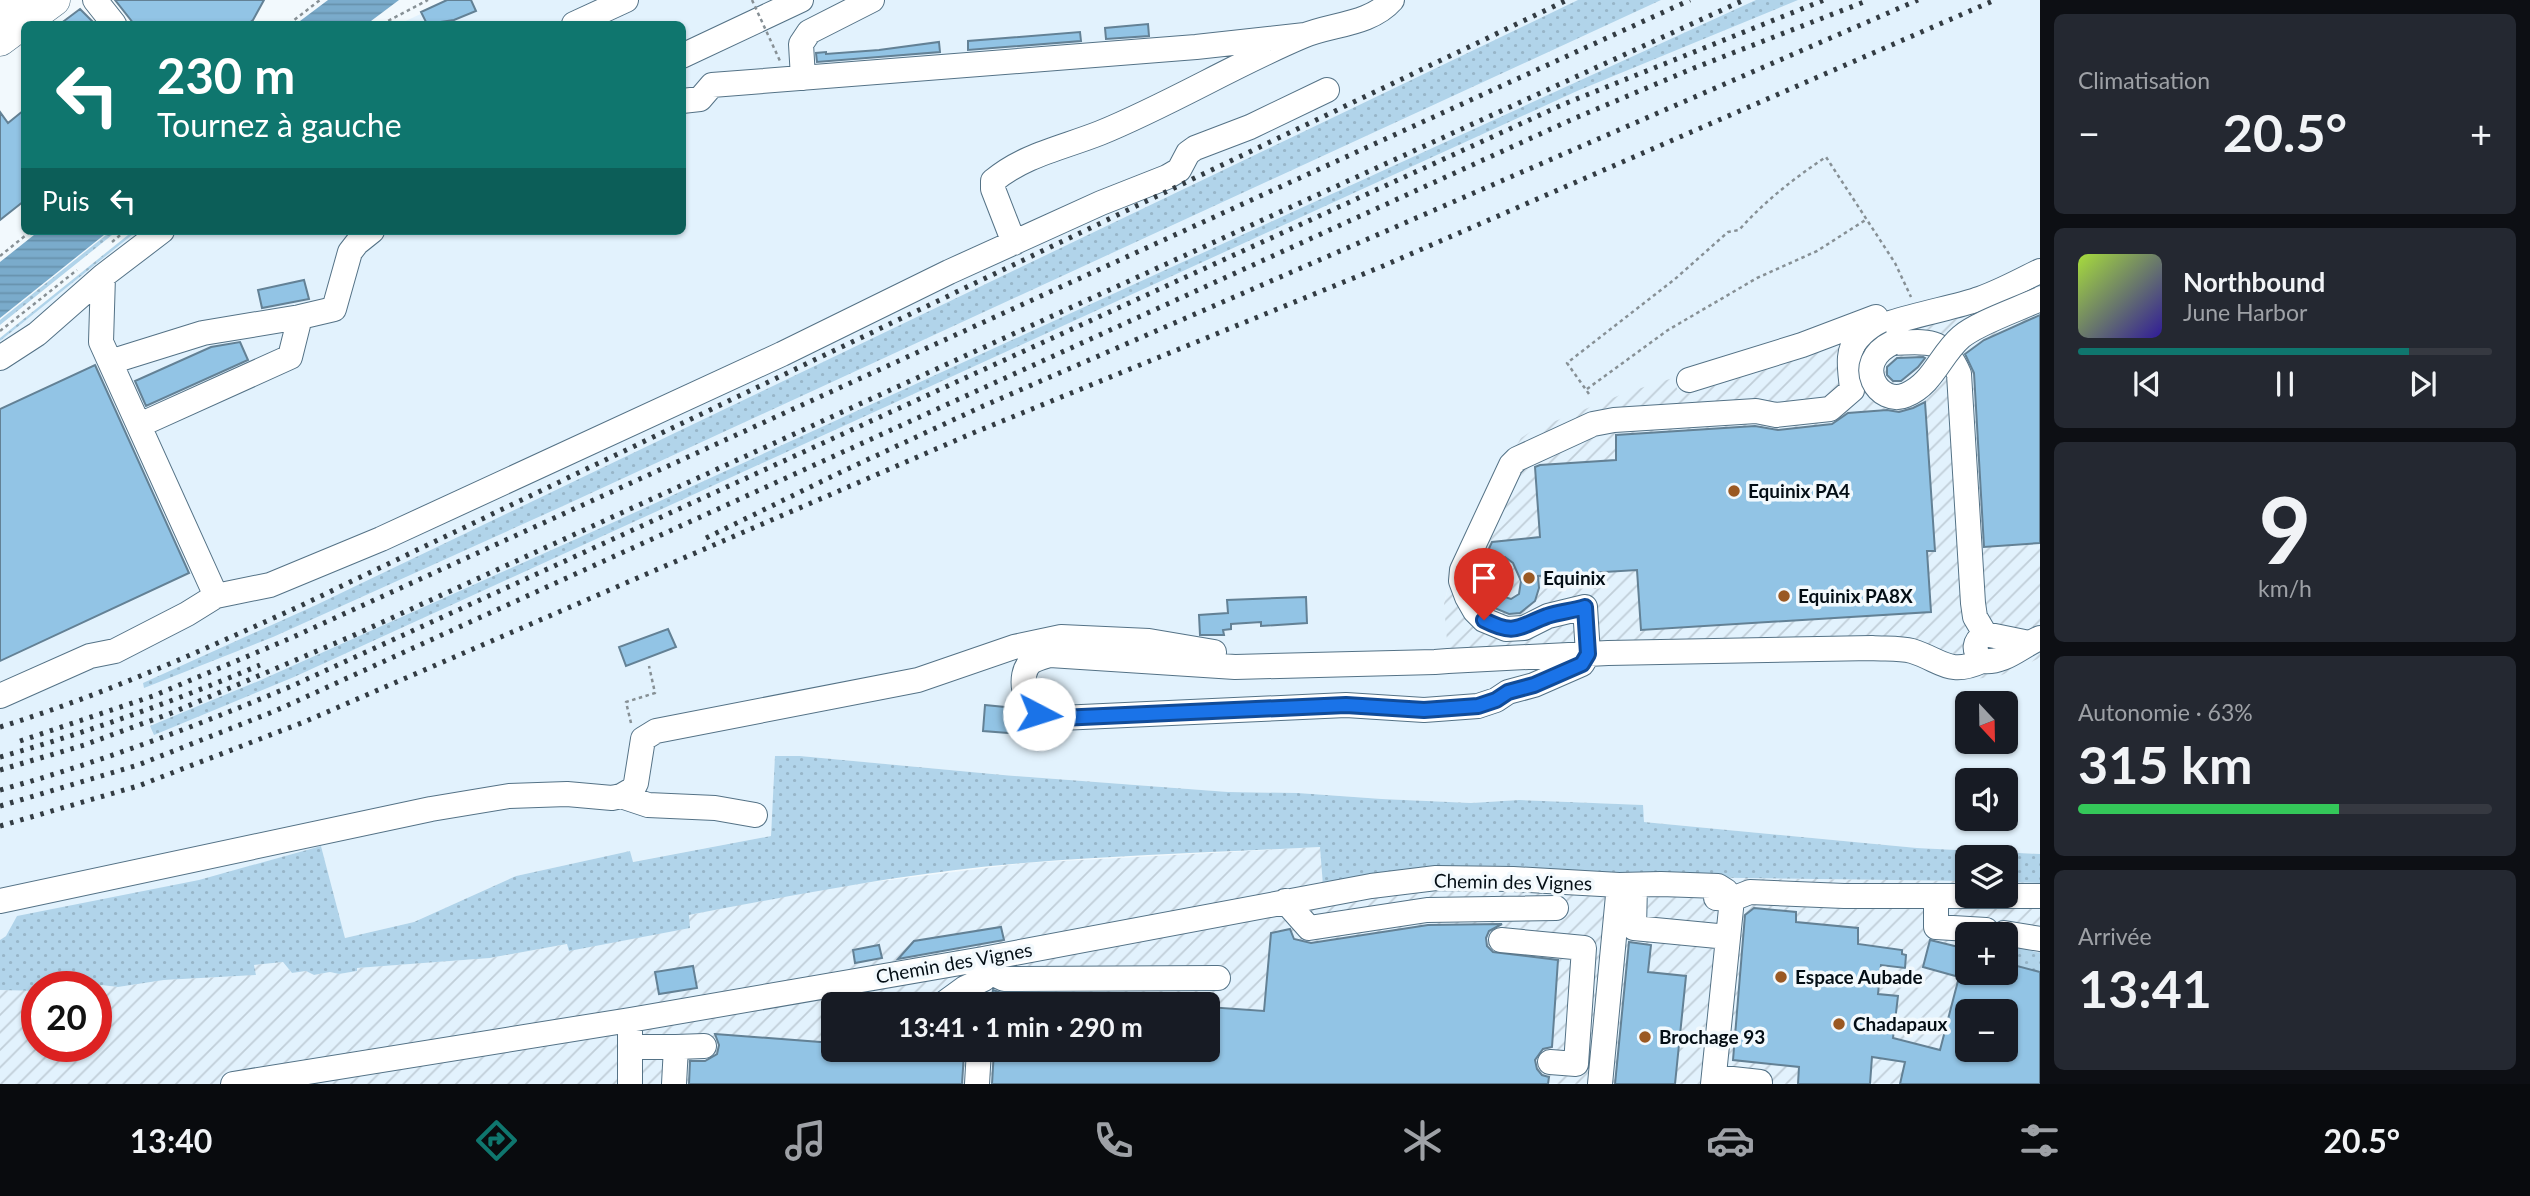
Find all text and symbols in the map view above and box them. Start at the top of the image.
text: 230 m [157,46,295,104]
icon: left [42,49,133,140]
text: Climatisation [2078,66,2210,94]
text: 20.5° [2223,101,2347,163]
text: Tournez à gauche [157,105,402,144]
text: − [2078,110,2100,156]
text: + [2470,110,2492,156]
icon: left [104,182,142,220]
text: Puis [42,185,90,217]
text: Northbound [2183,266,2325,298]
text: June Harbor [2183,298,2307,326]
icon: previous [2128,365,2166,403]
icon: pause [2266,365,2304,403]
icon: next [2404,365,2442,403]
text: 9 [2259,474,2311,583]
place label: Equinix PA4 [1748,479,1850,502]
marker: Equinix PA4 [1726,483,1742,499]
pin [1454,548,1514,620]
icon: arrive [1465,559,1503,597]
place label: Equinix [1543,566,1605,589]
marker: Equinix [1521,570,1537,586]
text: km/h [2258,574,2312,602]
place label: Equinix PA8X [1798,584,1913,607]
marker: Equinix PA8X [1776,588,1792,604]
position arrow [1002,677,1076,751]
north arrow [1955,691,2018,754]
map controls [1955,691,2018,1062]
text: Autonomie · 63% [2078,698,2253,726]
text: 315 km [2078,733,2252,795]
button: sound [1955,768,2018,831]
button: layers [1955,845,2018,908]
street label: Chemin des Vignes [1434,869,1592,894]
button: + [1955,922,2018,985]
text: Arrivée [2078,922,2152,950]
street label: Chemin des Vignes [874,937,1034,988]
text: 13:41 [2078,957,2212,1019]
place label: Espace Aubade [1795,965,1923,988]
marker: Espace Aubade [1773,969,1789,985]
speed limit sign: 20 [21,971,112,1062]
button: − [1955,999,2018,1062]
text: 13:41 · 1 min · 290 m [898,1011,1143,1043]
place label: Chadapaux [1853,1012,1948,1035]
marker: Chadapaux [1831,1016,1847,1032]
place label: Brochage 93 [1659,1025,1765,1048]
marker: Brochage 93 [1637,1029,1653,1045]
icon: directions [472,1116,521,1165]
icon: music [781,1116,830,1165]
icon: phone [1089,1116,1138,1165]
icon: climate [1398,1116,1447,1165]
icon: car [1706,1116,1755,1165]
icon: filters [2015,1116,2064,1165]
text: 13:40 [130,1121,212,1160]
text: 20.5° [2324,1121,2400,1160]

